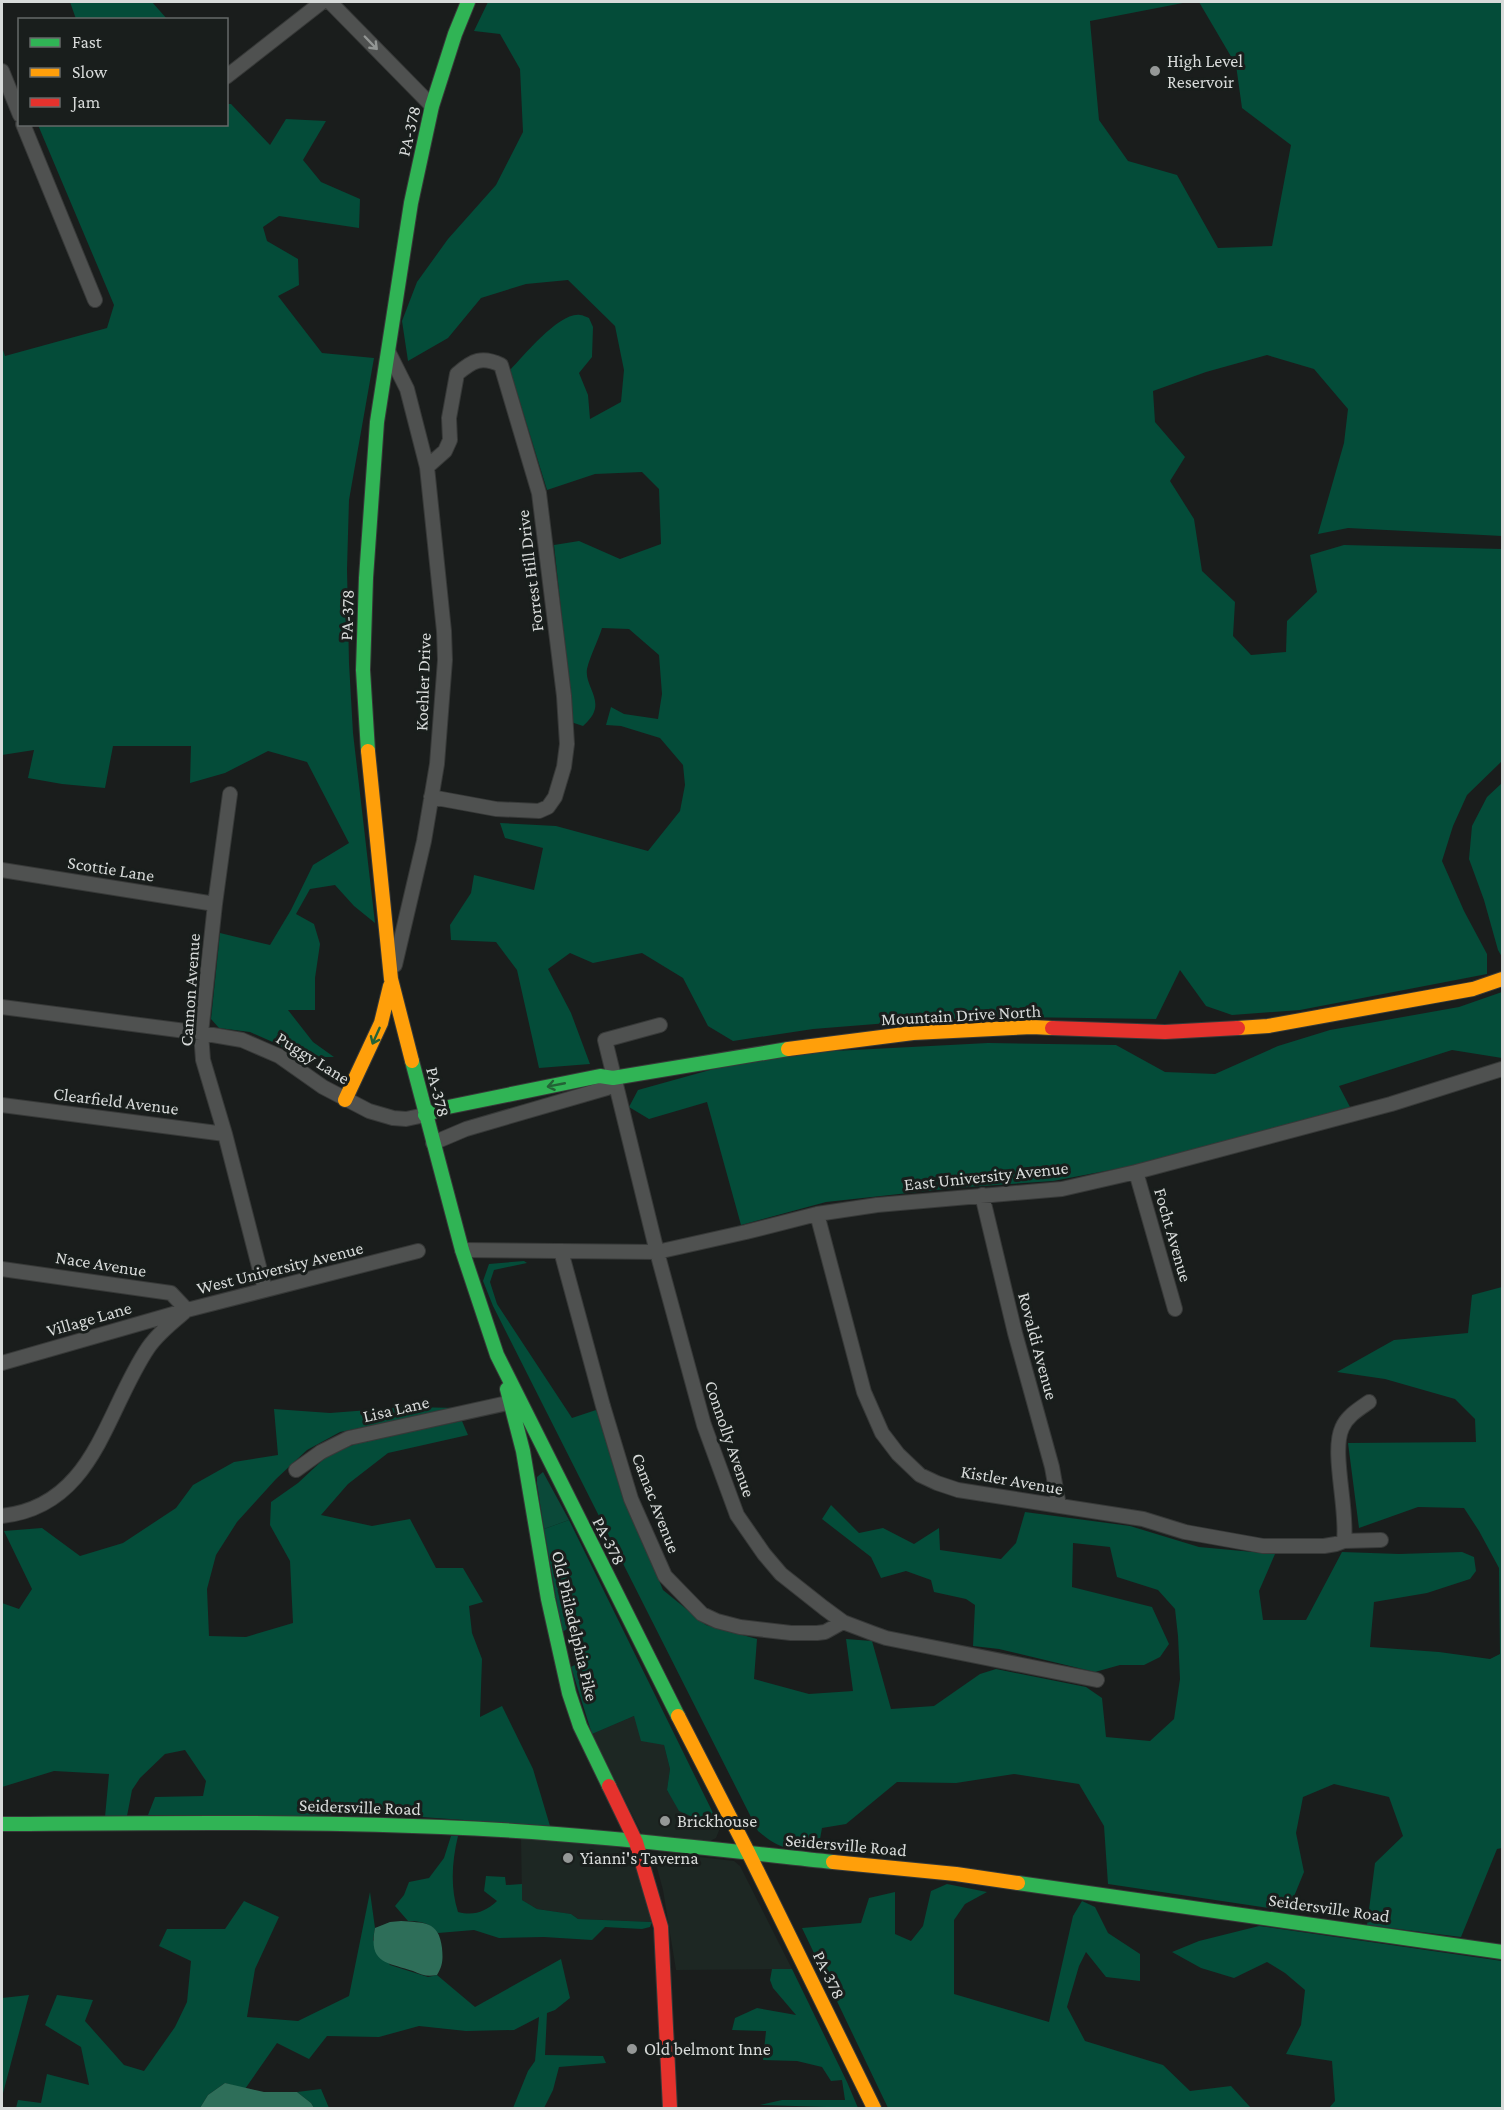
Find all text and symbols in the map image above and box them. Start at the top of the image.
legend [18,18,228,126]
text: Fast [72,32,103,52]
one-way arrow [364,36,378,51]
place label: High Level Reservoir [1167,51,1243,92]
text: Slow [72,62,108,82]
marker: High Level Reservoir [1148,64,1162,78]
text: Jam [70,92,101,112]
street label: PA-378 [394,104,424,158]
street label: Forrest Hill Drive [513,509,547,633]
street label: PA-378 [336,589,358,641]
street label: Koehler Drive [411,633,435,731]
street label: Scottie Lane [66,852,156,886]
street label: Cannon Avenue [176,933,204,1047]
street label: Mountain Drive North [880,1001,1042,1029]
one-way arrow [370,1026,381,1044]
street label: Puggy Lane [273,1028,353,1088]
street label: PA-378 [422,1065,454,1119]
one-way arrow [547,1080,566,1091]
street label: Clearfield Avenue [52,1083,180,1119]
street label: East University Avenue [903,1157,1069,1195]
street label: Focht Avenue [1150,1186,1196,1284]
street label: West University Avenue [195,1238,365,1298]
street label: Nace Avenue [54,1247,148,1281]
street label: Rovaldi Avenue [1014,1290,1062,1402]
street label: Village Lane [44,1297,134,1341]
street label: Connolly Avenue [701,1378,759,1500]
street label: Lisa Lane [361,1392,431,1426]
street label: Camac Avenue [628,1450,684,1556]
street label: Kistler Avenue [959,1461,1065,1499]
street label: PA-378 [588,1514,630,1568]
street label: Old Philadelphia Pike [548,1549,602,1703]
street label: Seidersville Road [299,1795,422,1819]
place label: Brickhouse [677,1811,757,1831]
marker: Brickhouse [658,1814,672,1828]
street label: Seidersville Road [784,1830,908,1860]
place label: Yianni's Taverna [580,1848,698,1868]
marker: Yianni's Taverna [561,1851,575,1865]
street label: Seidersville Road [1267,1890,1391,1926]
street label: PA-378 [809,1948,849,2002]
place label: Old belmont Inne [644,2039,771,2059]
marker: Old belmont Inne [625,2042,639,2056]

